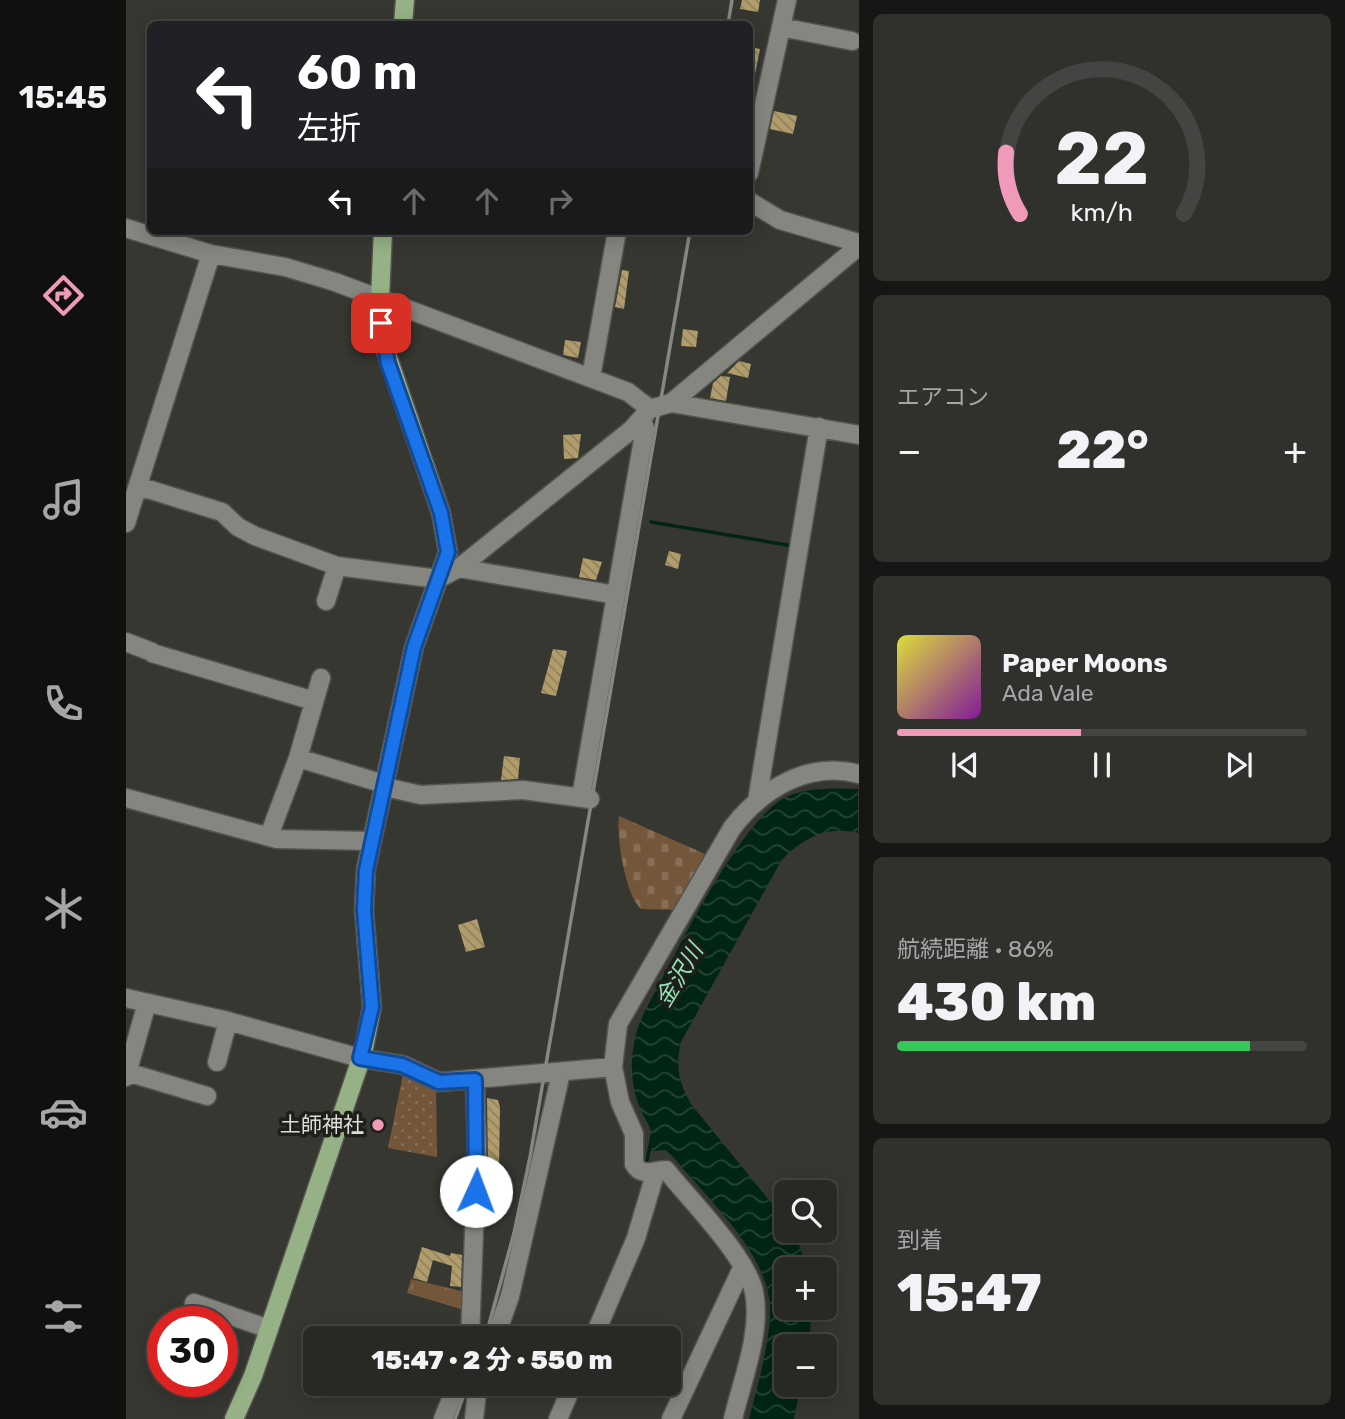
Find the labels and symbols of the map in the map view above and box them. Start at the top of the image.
pin [351,293,411,353]
water label: 金沢川 [649,936,710,1012]
place label: 土師神社 [280,1112,364,1137]
marker: 土師神社 [370,1117,386,1133]
position arrow [439,1154,513,1228]
speed limit sign: 30 [147,1306,238,1397]

